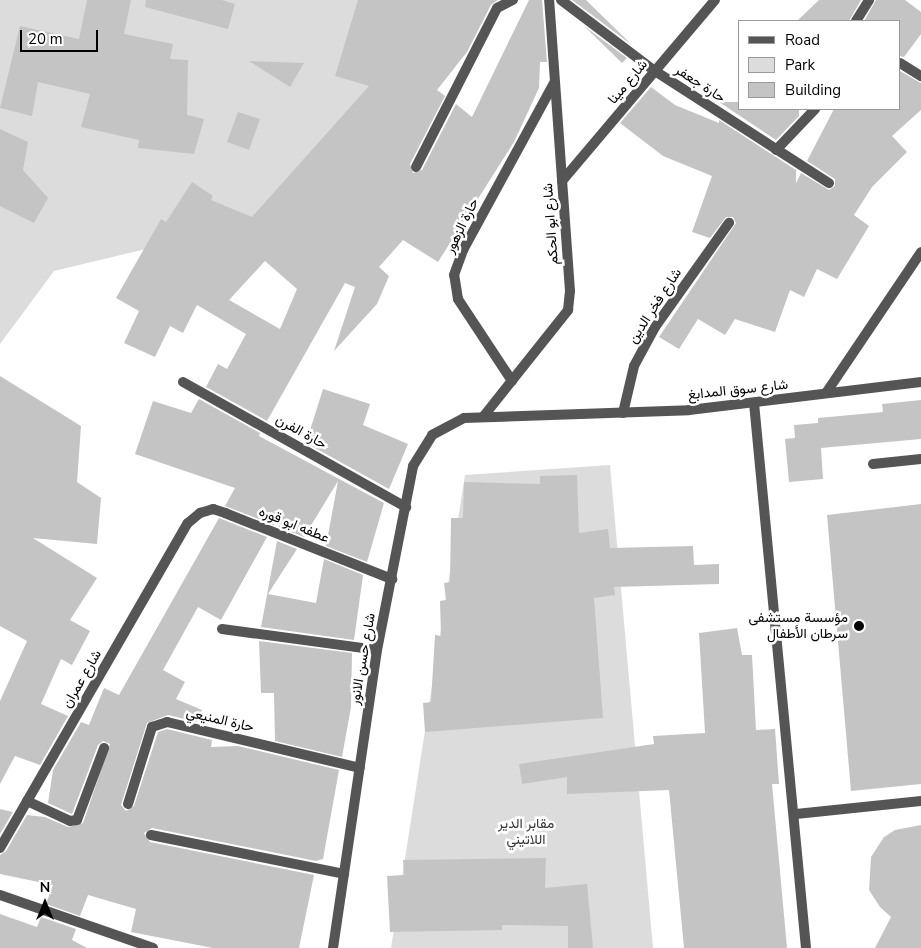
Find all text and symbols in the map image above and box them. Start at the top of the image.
scale bar [22,20,100,52]
legend [738,20,901,110]
text: 20 m [28,29,63,49]
text: Road [785,30,820,50]
text: Park [785,55,815,75]
street label: شارع مينا [605,56,651,108]
street label: حارة جعفر [672,62,728,106]
text: Building [785,80,841,100]
street label: شارع ابو الحكم [540,183,562,265]
street label: حارة الزهور [441,196,483,256]
street label: شارع فخر الدين [624,265,686,347]
street label: شارع سوق المدابغ [687,376,789,404]
street label: حارة الفرن [273,411,329,453]
street label: عطفه ابو قوره [256,503,332,547]
place label: مؤسسة مستشفى سرطان الأطفال [748,610,848,642]
street label: شارع حسن الانور [347,612,379,706]
marker: مؤسسة مستشفى سرطان الأطفال [852,619,866,633]
street label: شارع عمران [59,647,105,711]
street label: حارة المنيعي [184,704,256,736]
park label: مقابر الدير اللاتيني [498,816,554,849]
north arrow [20,878,70,928]
text: N [40,878,50,897]

